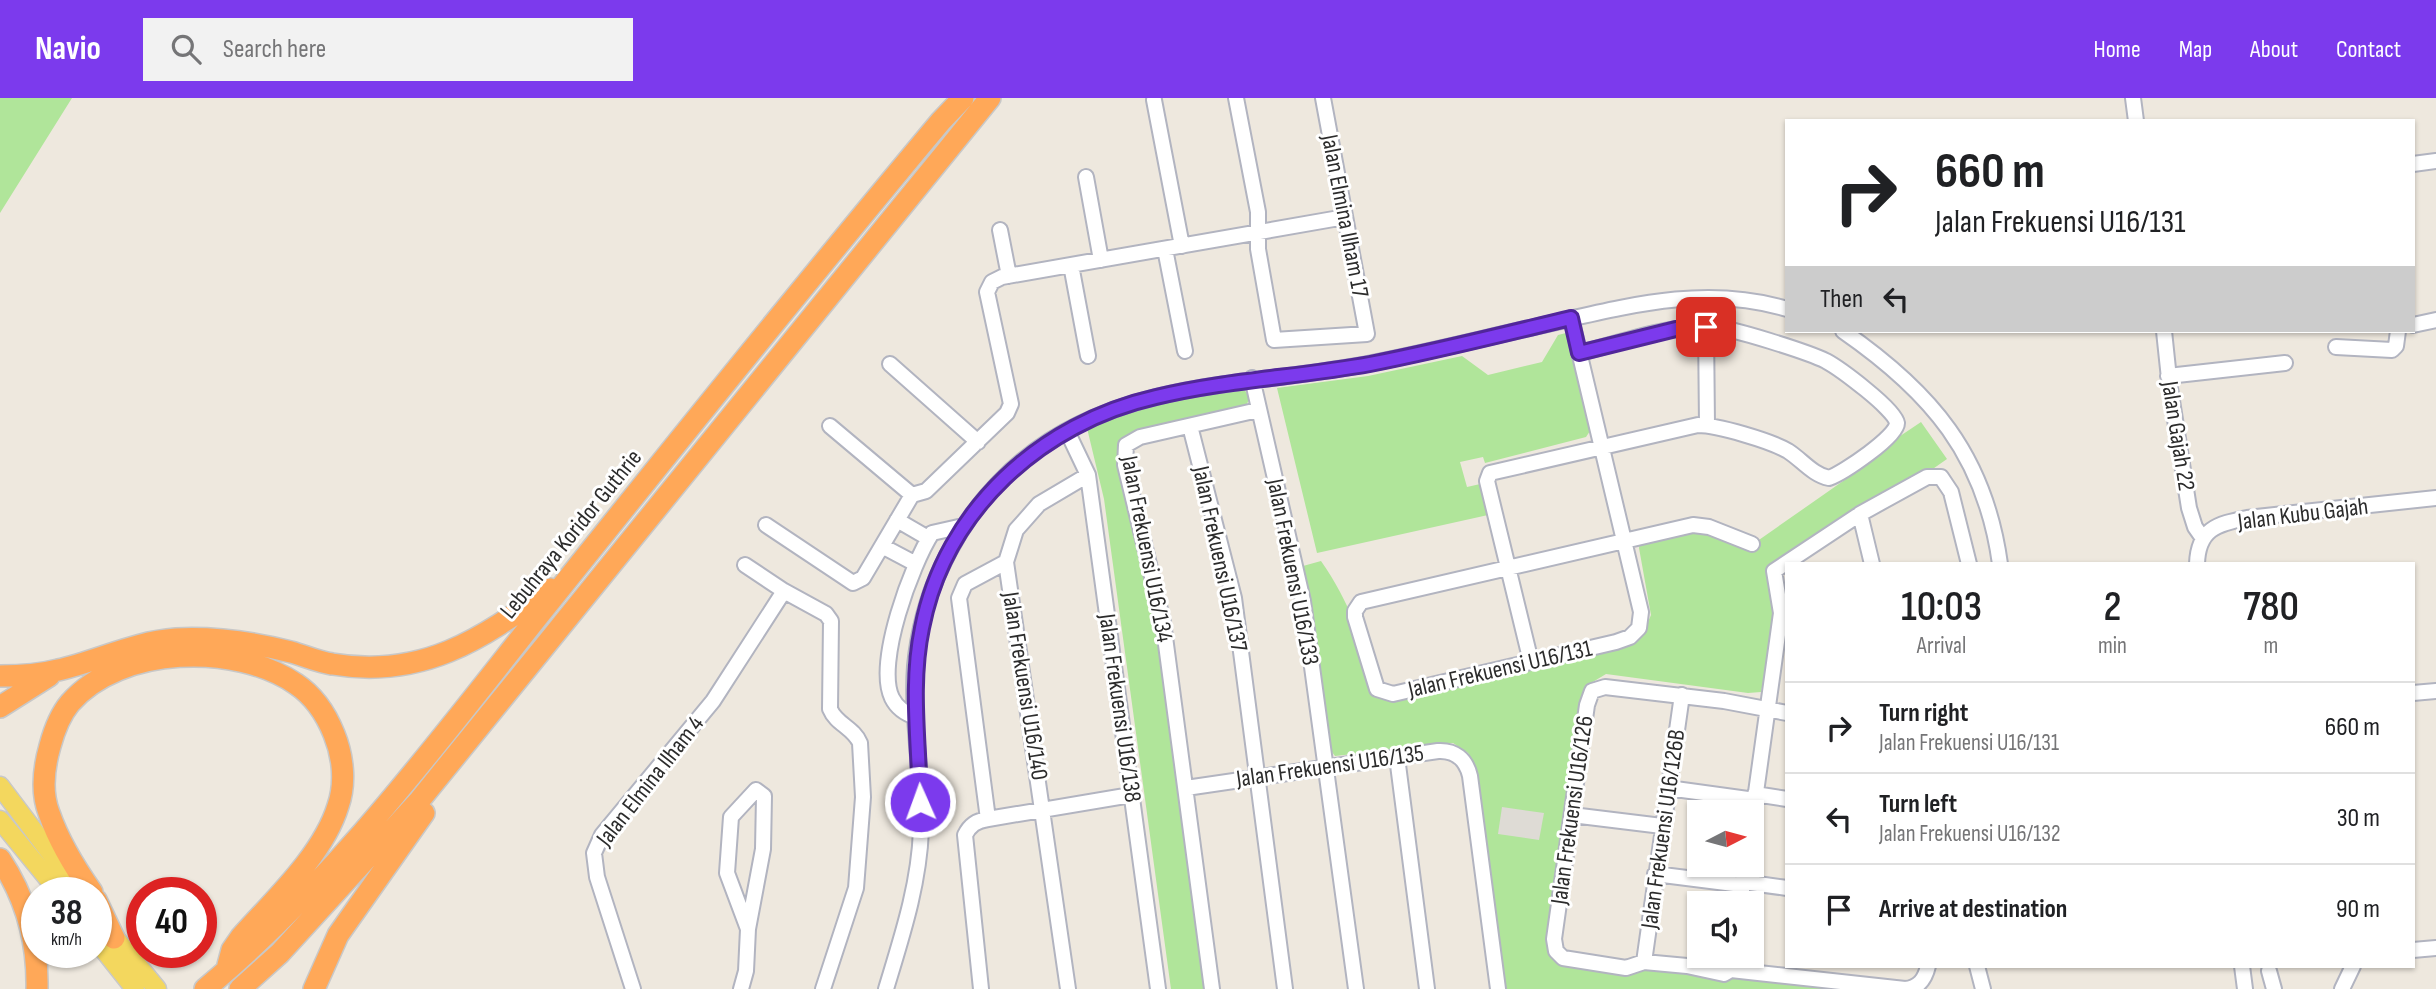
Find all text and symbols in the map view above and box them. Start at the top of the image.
search box [143,18,633,81]
text: Navio [35,29,101,69]
icon: search [167,30,205,68]
text: Search here [223,34,326,65]
text: Home [2093,35,2141,64]
text: Map [2179,35,2212,64]
text: About [2250,35,2298,64]
text: Contact [2336,35,2401,64]
street label: Jalan Elmina Ilham 17 [1315,131,1375,300]
text: 660 m [1935,143,2045,202]
icon: right [1820,147,1911,238]
text: Jalan Frekuensi U16/131 [1935,203,2185,242]
icon: left [1877,280,1915,318]
text: Then [1820,284,1863,315]
pin [1676,297,1736,357]
icon: arrive [1687,308,1725,346]
street label: Jalan Gajah 22 [2155,378,2201,493]
street label: Lebuhraya Koridor Guthrie [494,444,648,624]
street label: Jalan Frekuensi U16/134 [1114,452,1179,645]
street label: Jalan Frekuensi U16/137 [1186,463,1254,655]
street label: Jalan Frekuensi U16/133 [1260,475,1325,668]
street label: Jalan Kubu Gajah [2235,492,2370,537]
text: 10:03 [1901,582,1982,633]
text: 2 [2104,582,2121,633]
text: 780 [2243,582,2299,633]
street label: Jalan Frekuensi U16/140 [996,589,1054,782]
street label: Jalan Frekuensi U16/138 [1092,611,1148,804]
text: Arrival [1917,632,1966,660]
text: min [2098,632,2127,660]
text: m [2264,632,2278,660]
street label: Jalan Frekuensi U16/131 [1404,634,1595,704]
text: Turn right [1879,698,1968,729]
icon: right [1820,709,1858,747]
street label: Jalan Elmina Ilham 4 [589,710,710,853]
text: 660 m [2325,712,2380,743]
street label: Jalan Frekuensi U16/126 [1544,714,1600,907]
street label: Jalan Frekuensi U16/126B [1635,728,1691,931]
text: Jalan Frekuensi U16/131 [1879,729,2059,757]
street label: Jalan Frekuensi U16/135 [1233,738,1426,794]
position arrow [883,765,957,839]
text: Turn left [1879,789,1957,820]
north arrow [1687,800,1764,877]
map controls [1687,800,1764,968]
icon: left [1820,800,1858,838]
text: 30 m [2337,803,2380,834]
text: Jalan Frekuensi U16/132 [1879,820,2060,848]
speed limit sign: 40 [126,877,217,968]
button: sound [1687,891,1764,968]
icon: arrive [1820,891,1858,929]
text: 38 [50,892,83,935]
text: Arrive at destination [1879,894,2067,925]
text: 90 m [2336,894,2380,925]
text: km/h [51,929,82,950]

